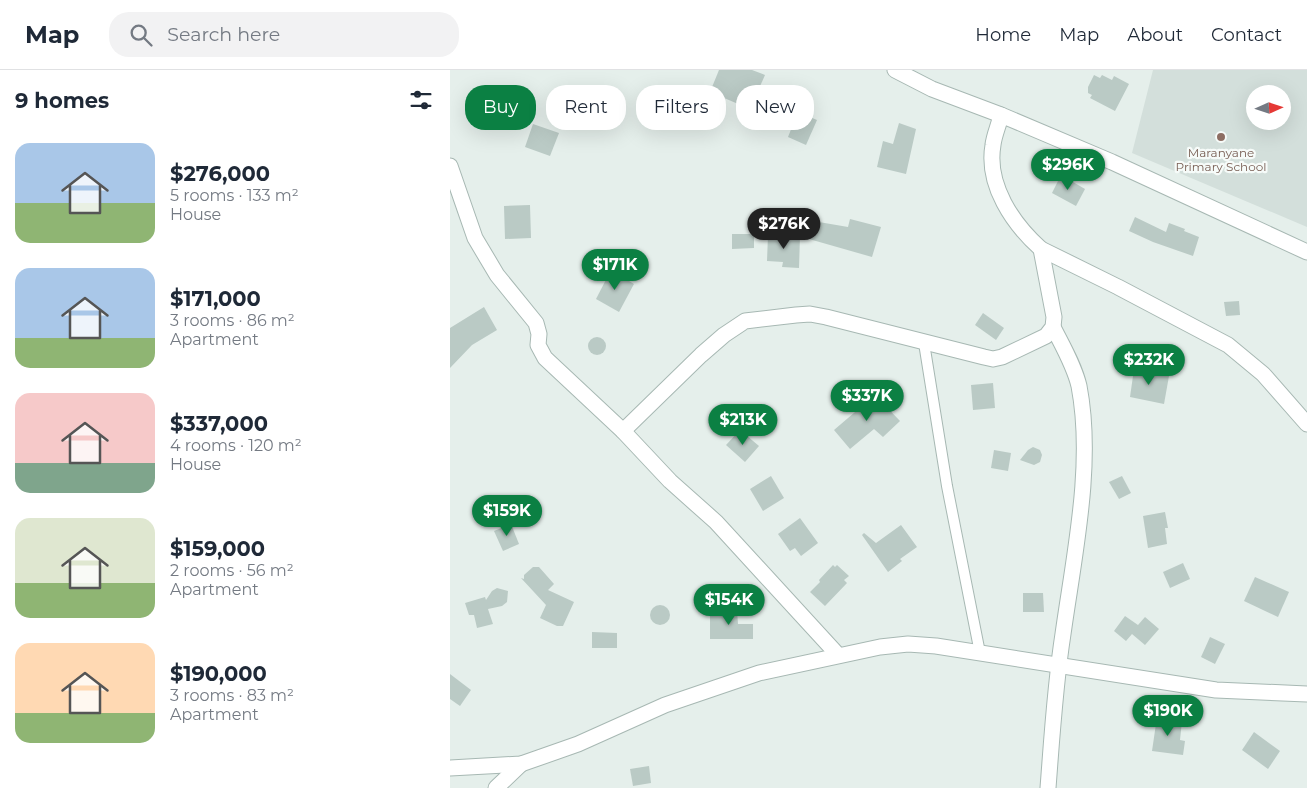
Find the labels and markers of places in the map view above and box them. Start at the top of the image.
marker: Maranyane Primary School [1215,131,1227,143]
place label: Maranyane Primary School [1176,145,1266,174]
pin: $296K [1033,148,1103,191]
pin: $276K [749,208,819,250]
pin: $171K [580,248,650,291]
pin: $232K [1114,344,1184,386]
pin: $337K [832,380,902,422]
pin: $213K [708,404,778,446]
pin: $159K [472,494,542,537]
pin: $154K [694,584,764,626]
pin: $190K [1133,694,1203,737]

